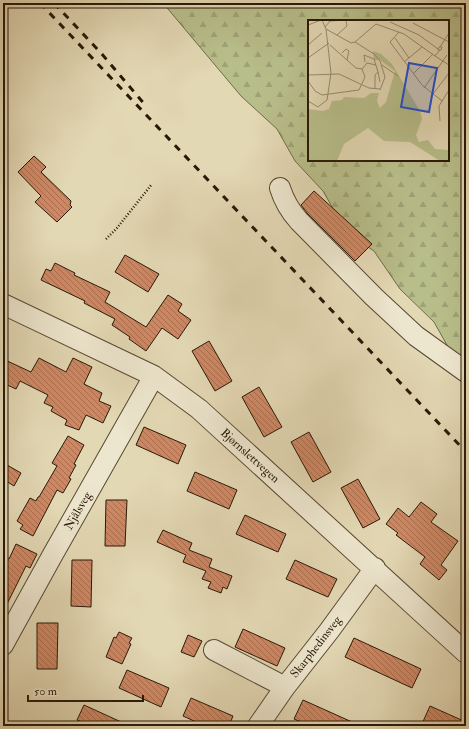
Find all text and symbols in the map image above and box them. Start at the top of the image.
inset map [308,20,449,161]
street label: Bjørnslettvegen [217,426,283,486]
street label: Njålsveg [61,488,95,533]
street label: Skarphedinsveg [287,612,345,681]
scale bar [28,677,143,703]
text: 50 m [34,684,58,699]

